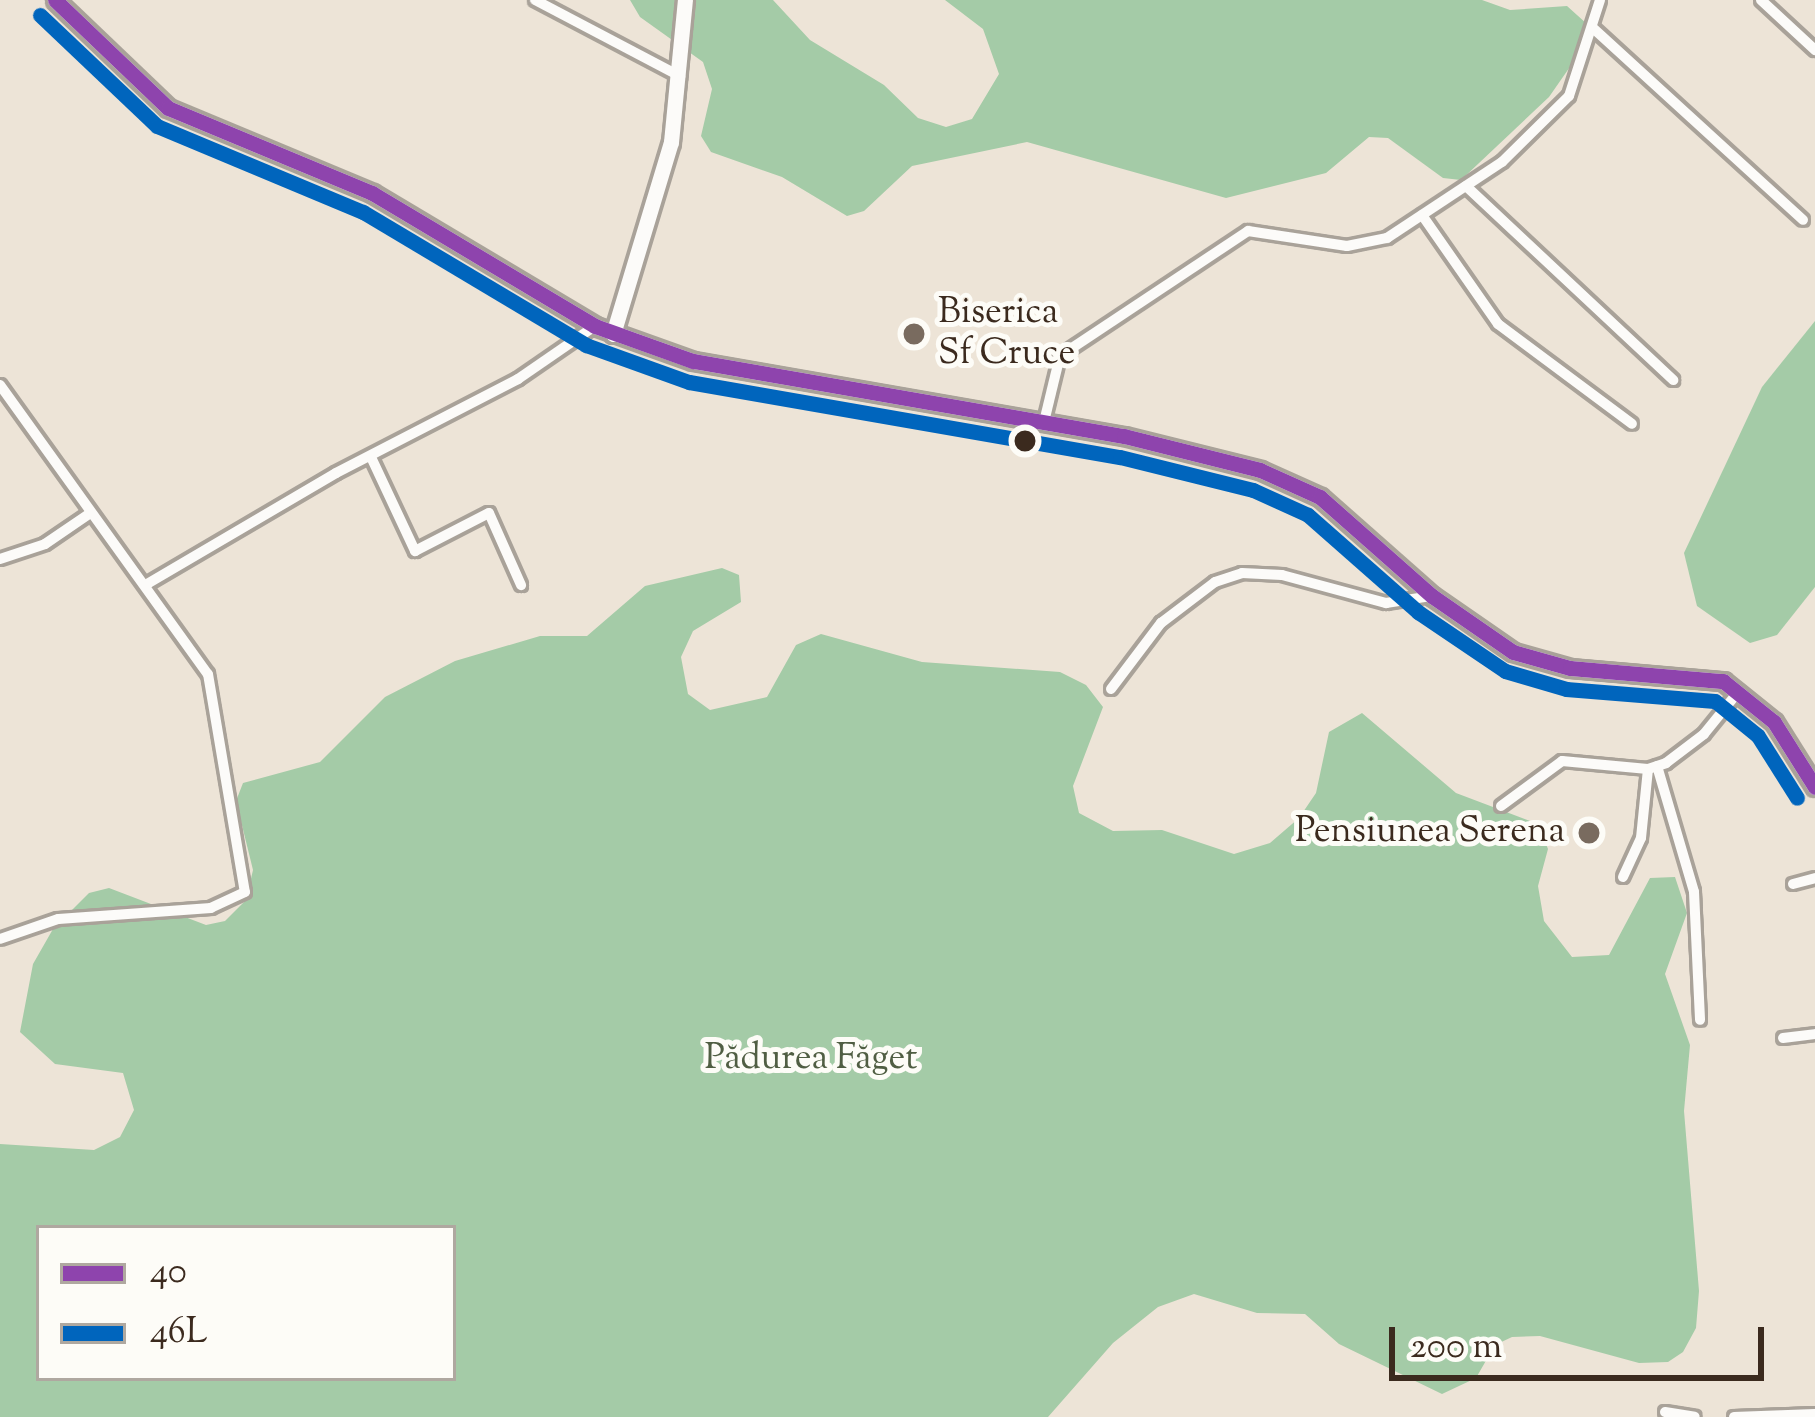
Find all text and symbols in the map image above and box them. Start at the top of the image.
place label: Biserica Sf Cruce [938,291,1075,376]
marker: Biserica Sf Cruce [901,321,927,347]
unlabelled marker [1014,430,1036,452]
place label: Pensiunea Serena [1295,811,1565,855]
marker: Pensiunea Serena [1576,820,1602,846]
park label: Pădurea Făget [705,1038,917,1082]
legend [36,1225,456,1381]
text: 40 [150,1247,187,1299]
scale bar [1395,1303,1770,1377]
text: 46L [150,1307,207,1359]
text: 200 m [1410,1322,1502,1374]

